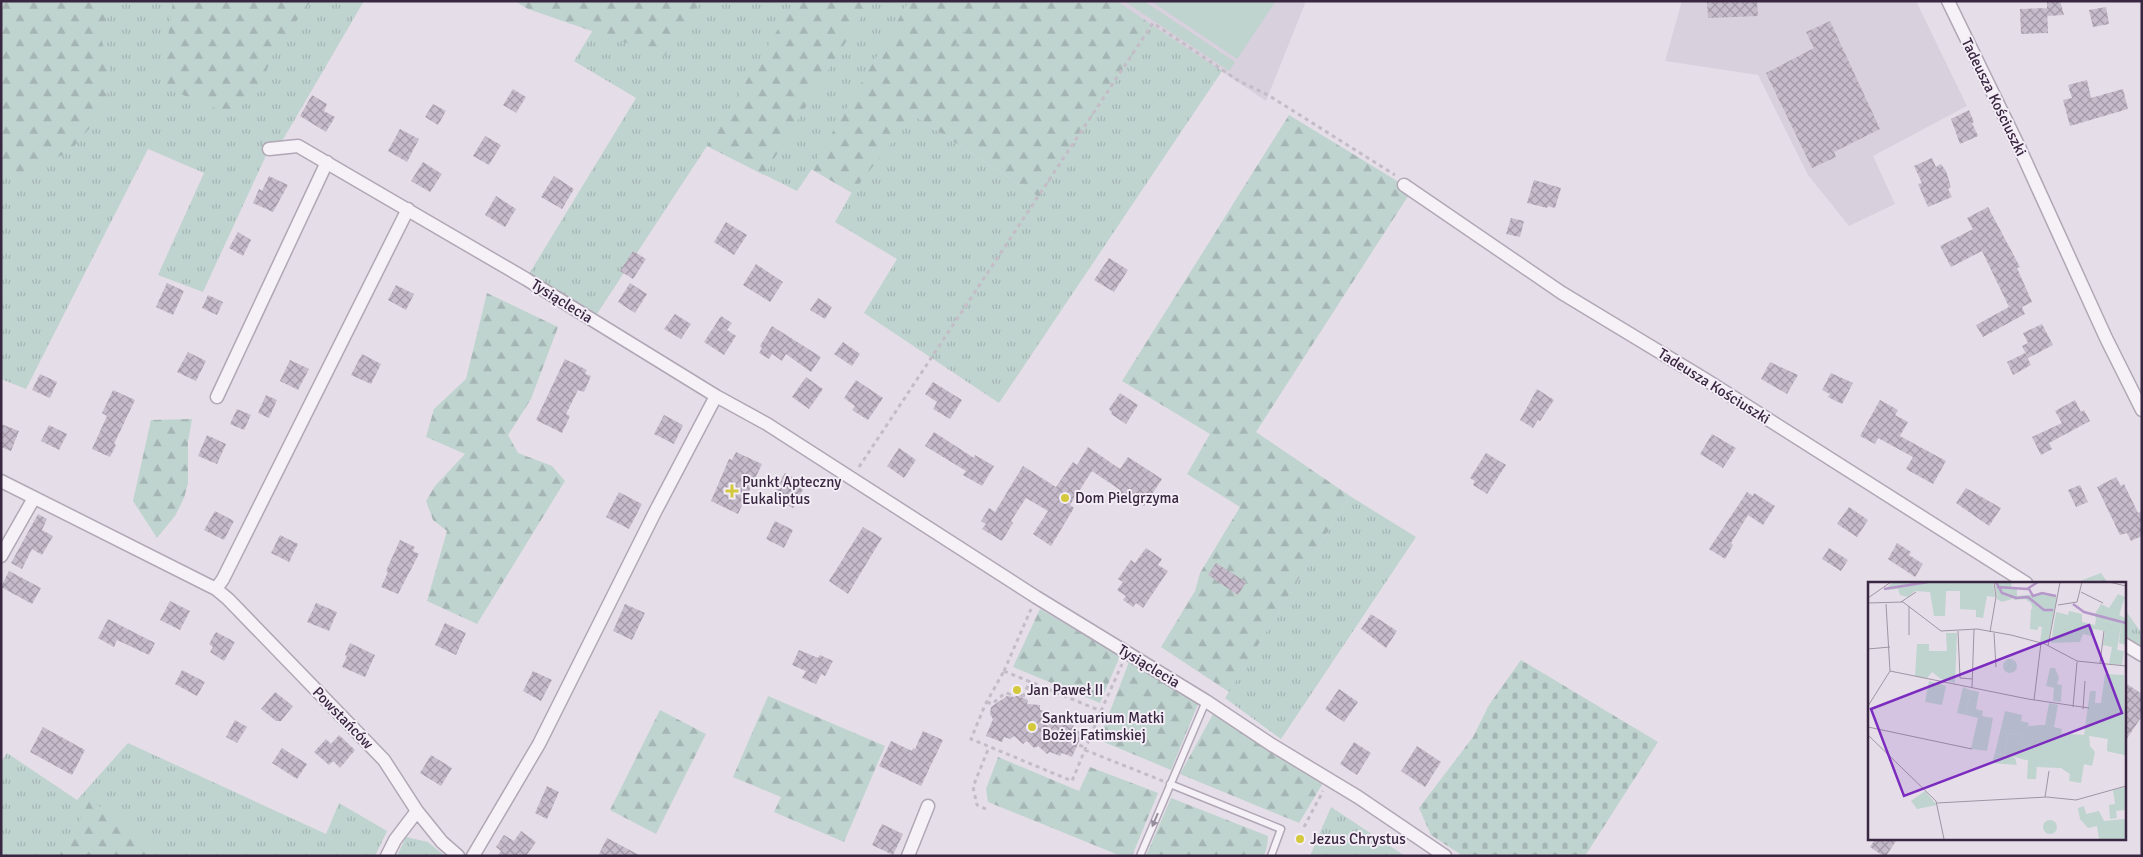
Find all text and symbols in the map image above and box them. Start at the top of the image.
street label: Tadeusza Kościuszki [1958,35,2030,159]
street label: Tysiąclecia [528,275,596,327]
street label: Tadeusza Kościuszki [1655,344,1773,428]
place label: Punkt Apteczny Eukaliptus [742,473,841,508]
marker: Punkt Apteczny Eukaliptus [726,485,738,497]
place label: Dom Pielgrzyma [1075,489,1179,507]
marker: Dom Pielgrzyma [1059,492,1071,504]
inset map [1868,582,2126,840]
street label: Tysiąclecia [1115,640,1183,692]
place label: Jan Paweł II [1027,681,1103,699]
street label: Powstańców [309,683,377,753]
marker: Jan Paweł II [1011,684,1023,696]
place label: Sanktuarium Matki Bożej Fatimskiej [1042,709,1164,744]
marker: Sanktuarium Matki Bożej Fatimskiej [1026,721,1038,733]
one-way arrow [1151,813,1159,827]
place label: Jezus Chrystus [1310,830,1406,848]
marker: Jezus Chrystus [1294,833,1306,845]

